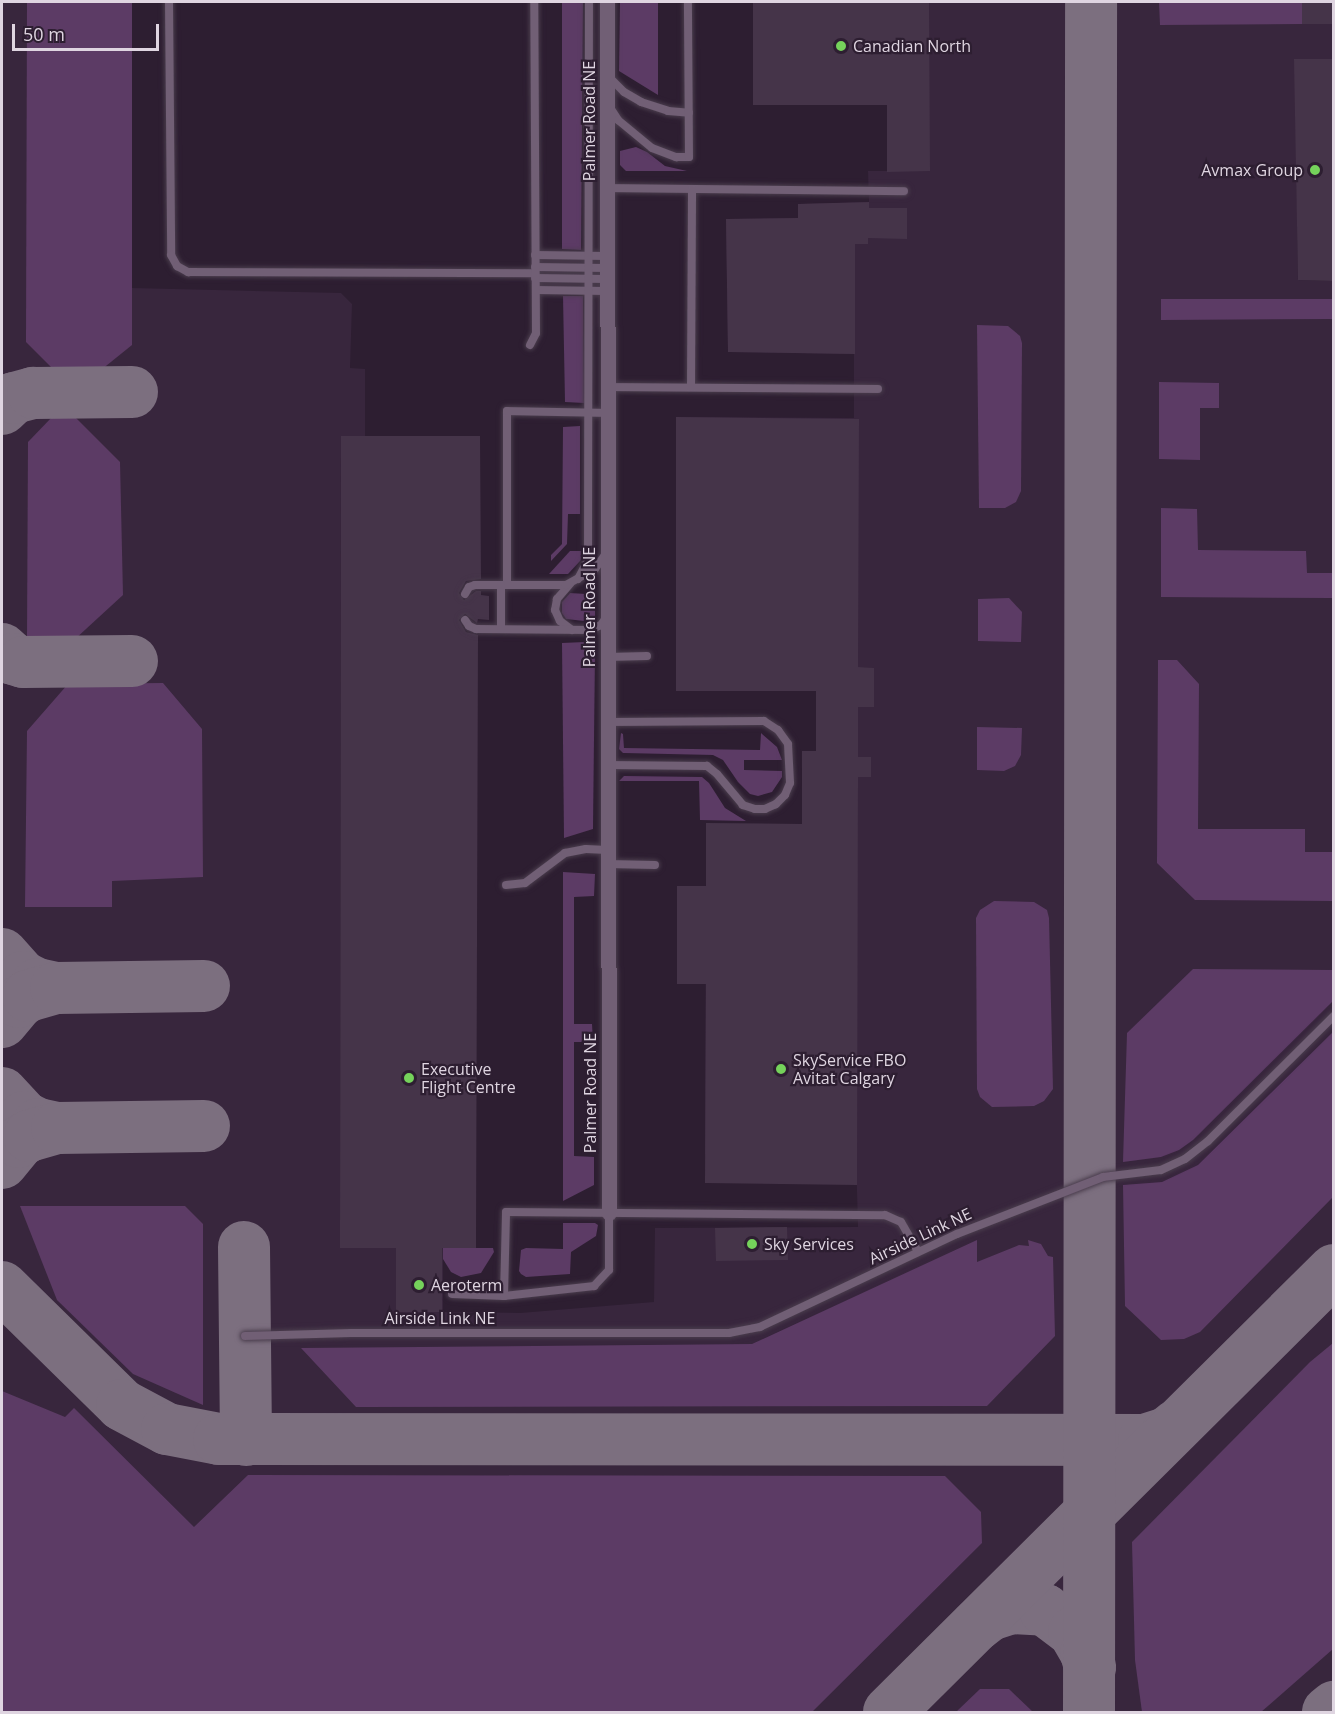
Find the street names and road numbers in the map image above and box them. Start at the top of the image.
street label: Palmer Road NE [579,61,599,181]
street label: Palmer Road NE [579,547,599,667]
street label: Palmer Road NE [580,1033,600,1153]
street label: Airside Link NE [866,1204,974,1268]
street label: Airside Link NE [385,1308,495,1328]

